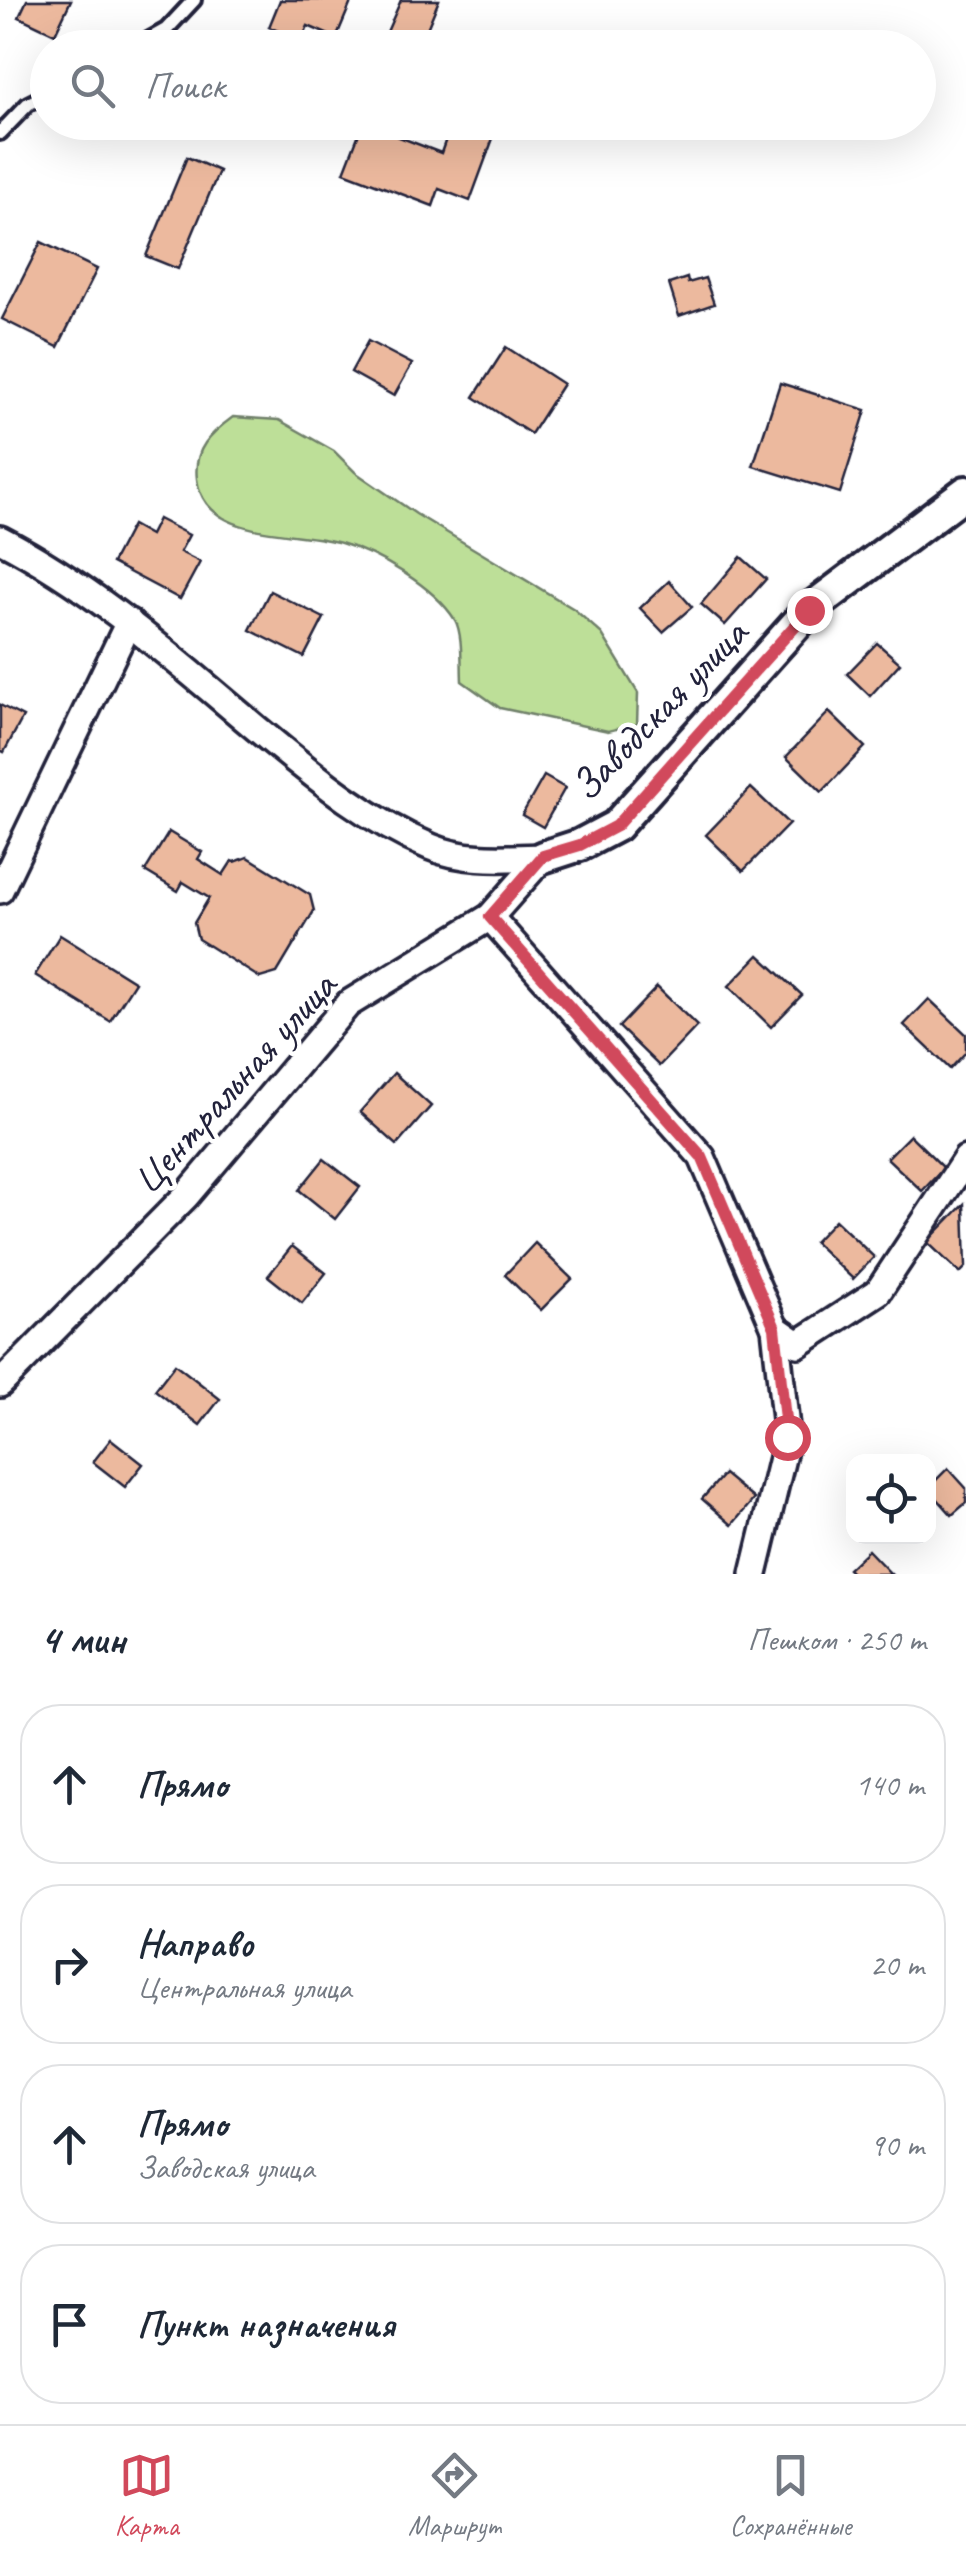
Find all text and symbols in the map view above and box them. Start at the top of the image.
search box [30,30,936,140]
icon: search [65,58,120,113]
text: Поиск [145,62,225,109]
route end [787,588,833,634]
street label: Заводская улица [559,606,761,812]
street label: Центральная улица [120,959,350,1205]
route start [765,1415,811,1461]
map controls [846,1454,936,1544]
button: locate [846,1454,936,1544]
text: 4 мин [40,1613,125,1666]
text: Пешком · 250 m [747,1619,926,1660]
icon: ahead [42,1757,97,1812]
text: Прямо [137,1761,227,1808]
text: 140 m [855,1764,924,1805]
text: Направо [137,1920,253,1967]
icon: right [42,1937,97,1992]
text: 20 m [870,1944,924,1985]
text: Центральная улица [137,1967,351,2008]
text: Прямо [137,2100,227,2147]
icon: ahead [42,2117,97,2172]
text: 90 m [870,2124,924,2165]
text: Заводская улица [137,2147,314,2188]
icon: arrive [42,2297,97,2352]
text: Пункт назначения [137,2301,394,2348]
tab: Карта [115,2448,179,2543]
tab: Маршрут [408,2448,500,2543]
tab: Сохранённые [730,2448,851,2543]

